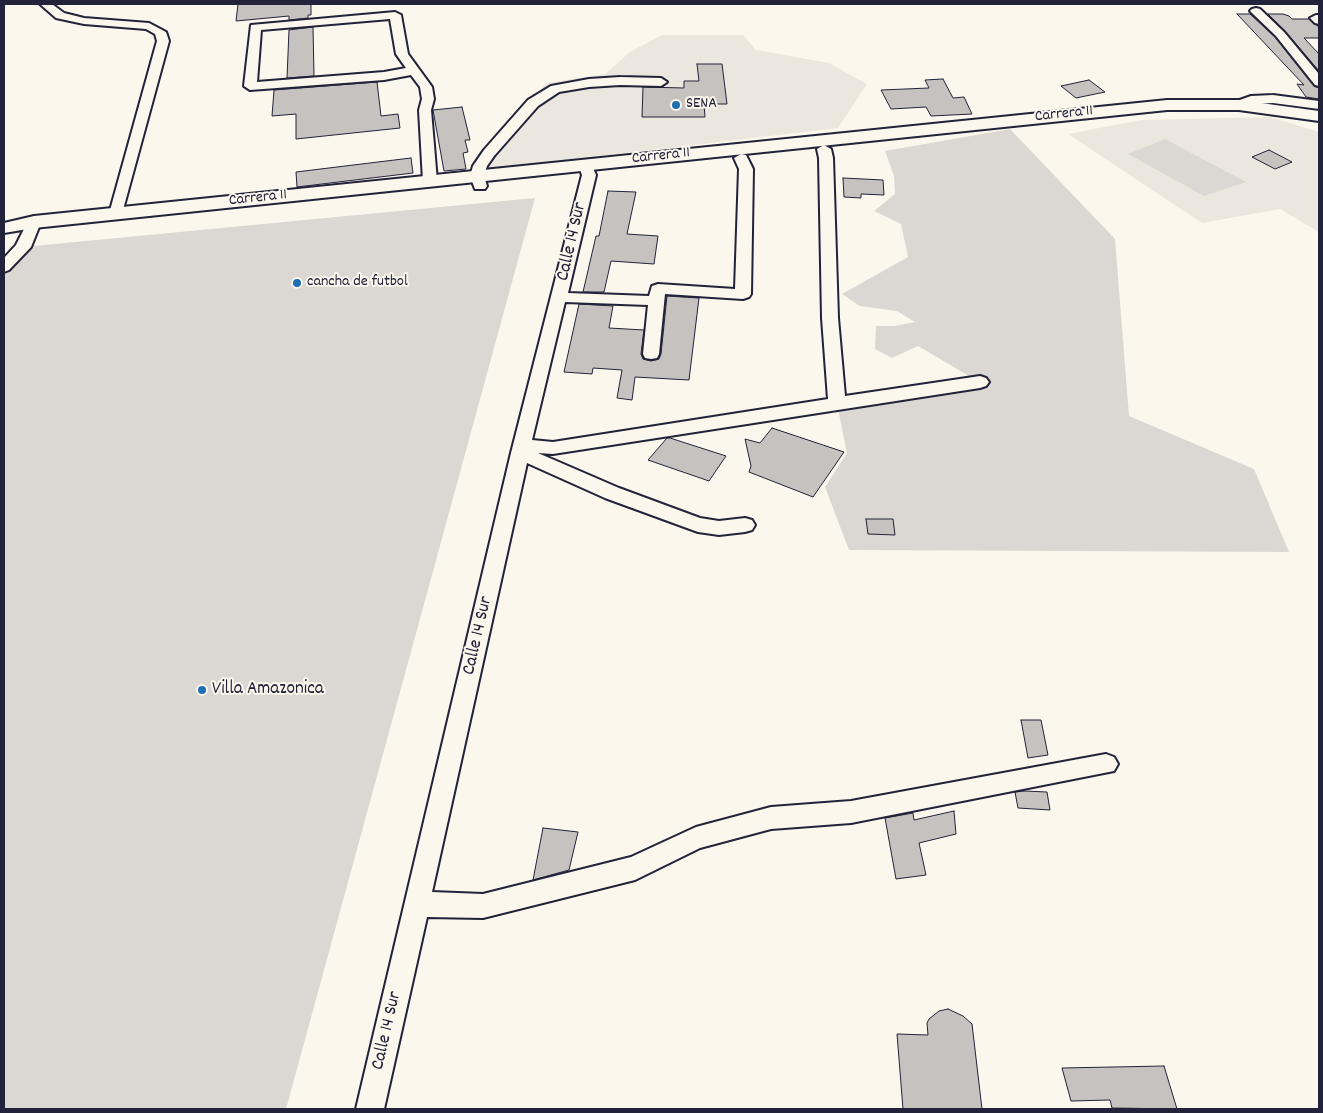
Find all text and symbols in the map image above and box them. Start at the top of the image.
place label: SENA [686,95,717,115]
marker: SENA [670,99,682,111]
street label: Carrera 11 [1034,102,1094,128]
street label: Carrera 11 [631,144,691,170]
street label: Carrera 11 [228,186,288,212]
street label: Calle 14 Sur [553,200,593,284]
place label: cancha de futbol [307,273,408,293]
marker: cancha de futbol [291,277,303,289]
street label: Calle 14 Sur [459,594,499,678]
place label: Villa Amazonica [212,679,324,701]
marker: Villa Amazonica [196,684,208,696]
street label: Calle 14 Sur [368,989,408,1073]

